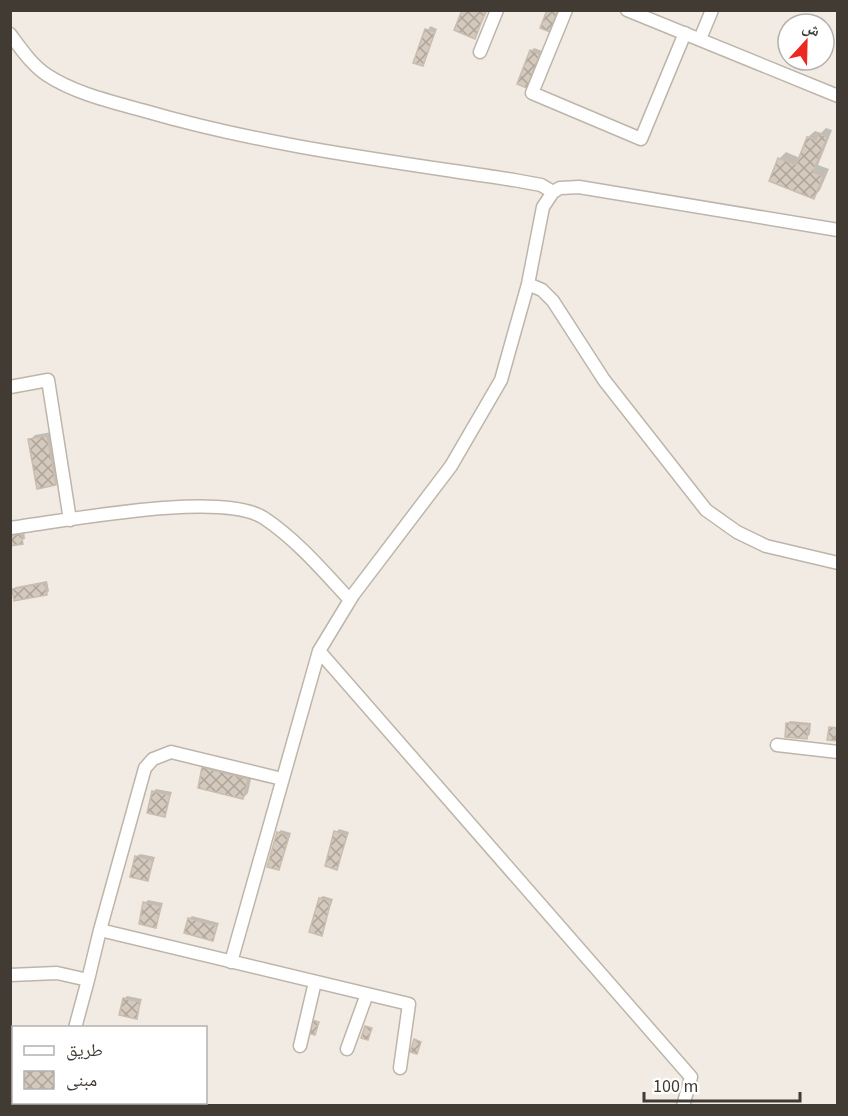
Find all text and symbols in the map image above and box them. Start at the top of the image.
north arrow [776,12,836,72]
text: ش [799,16,823,42]
legend [12,1026,207,1104]
text: طريق [66,1038,103,1063]
scale bar [644,1065,800,1103]
text: مبنى [66,1068,97,1093]
text: 100 m [653,1074,698,1099]

